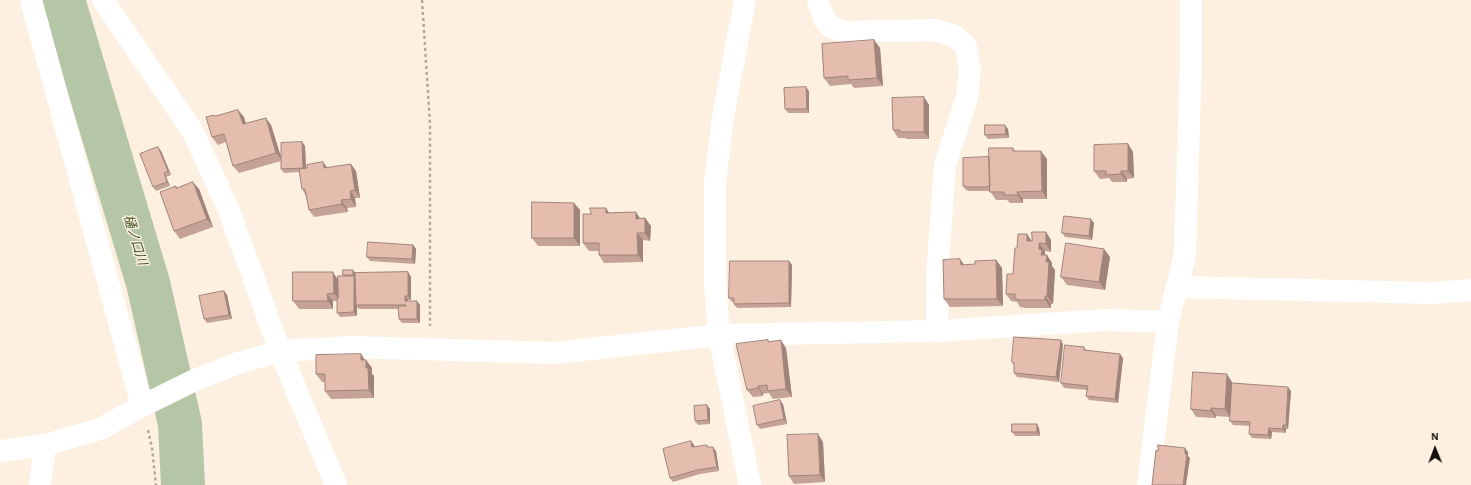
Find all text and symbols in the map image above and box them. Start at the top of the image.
water label: 樋ノ口川 [120,213,150,267]
north arrow [1415,429,1455,469]
text: N [1431,431,1439,442]

